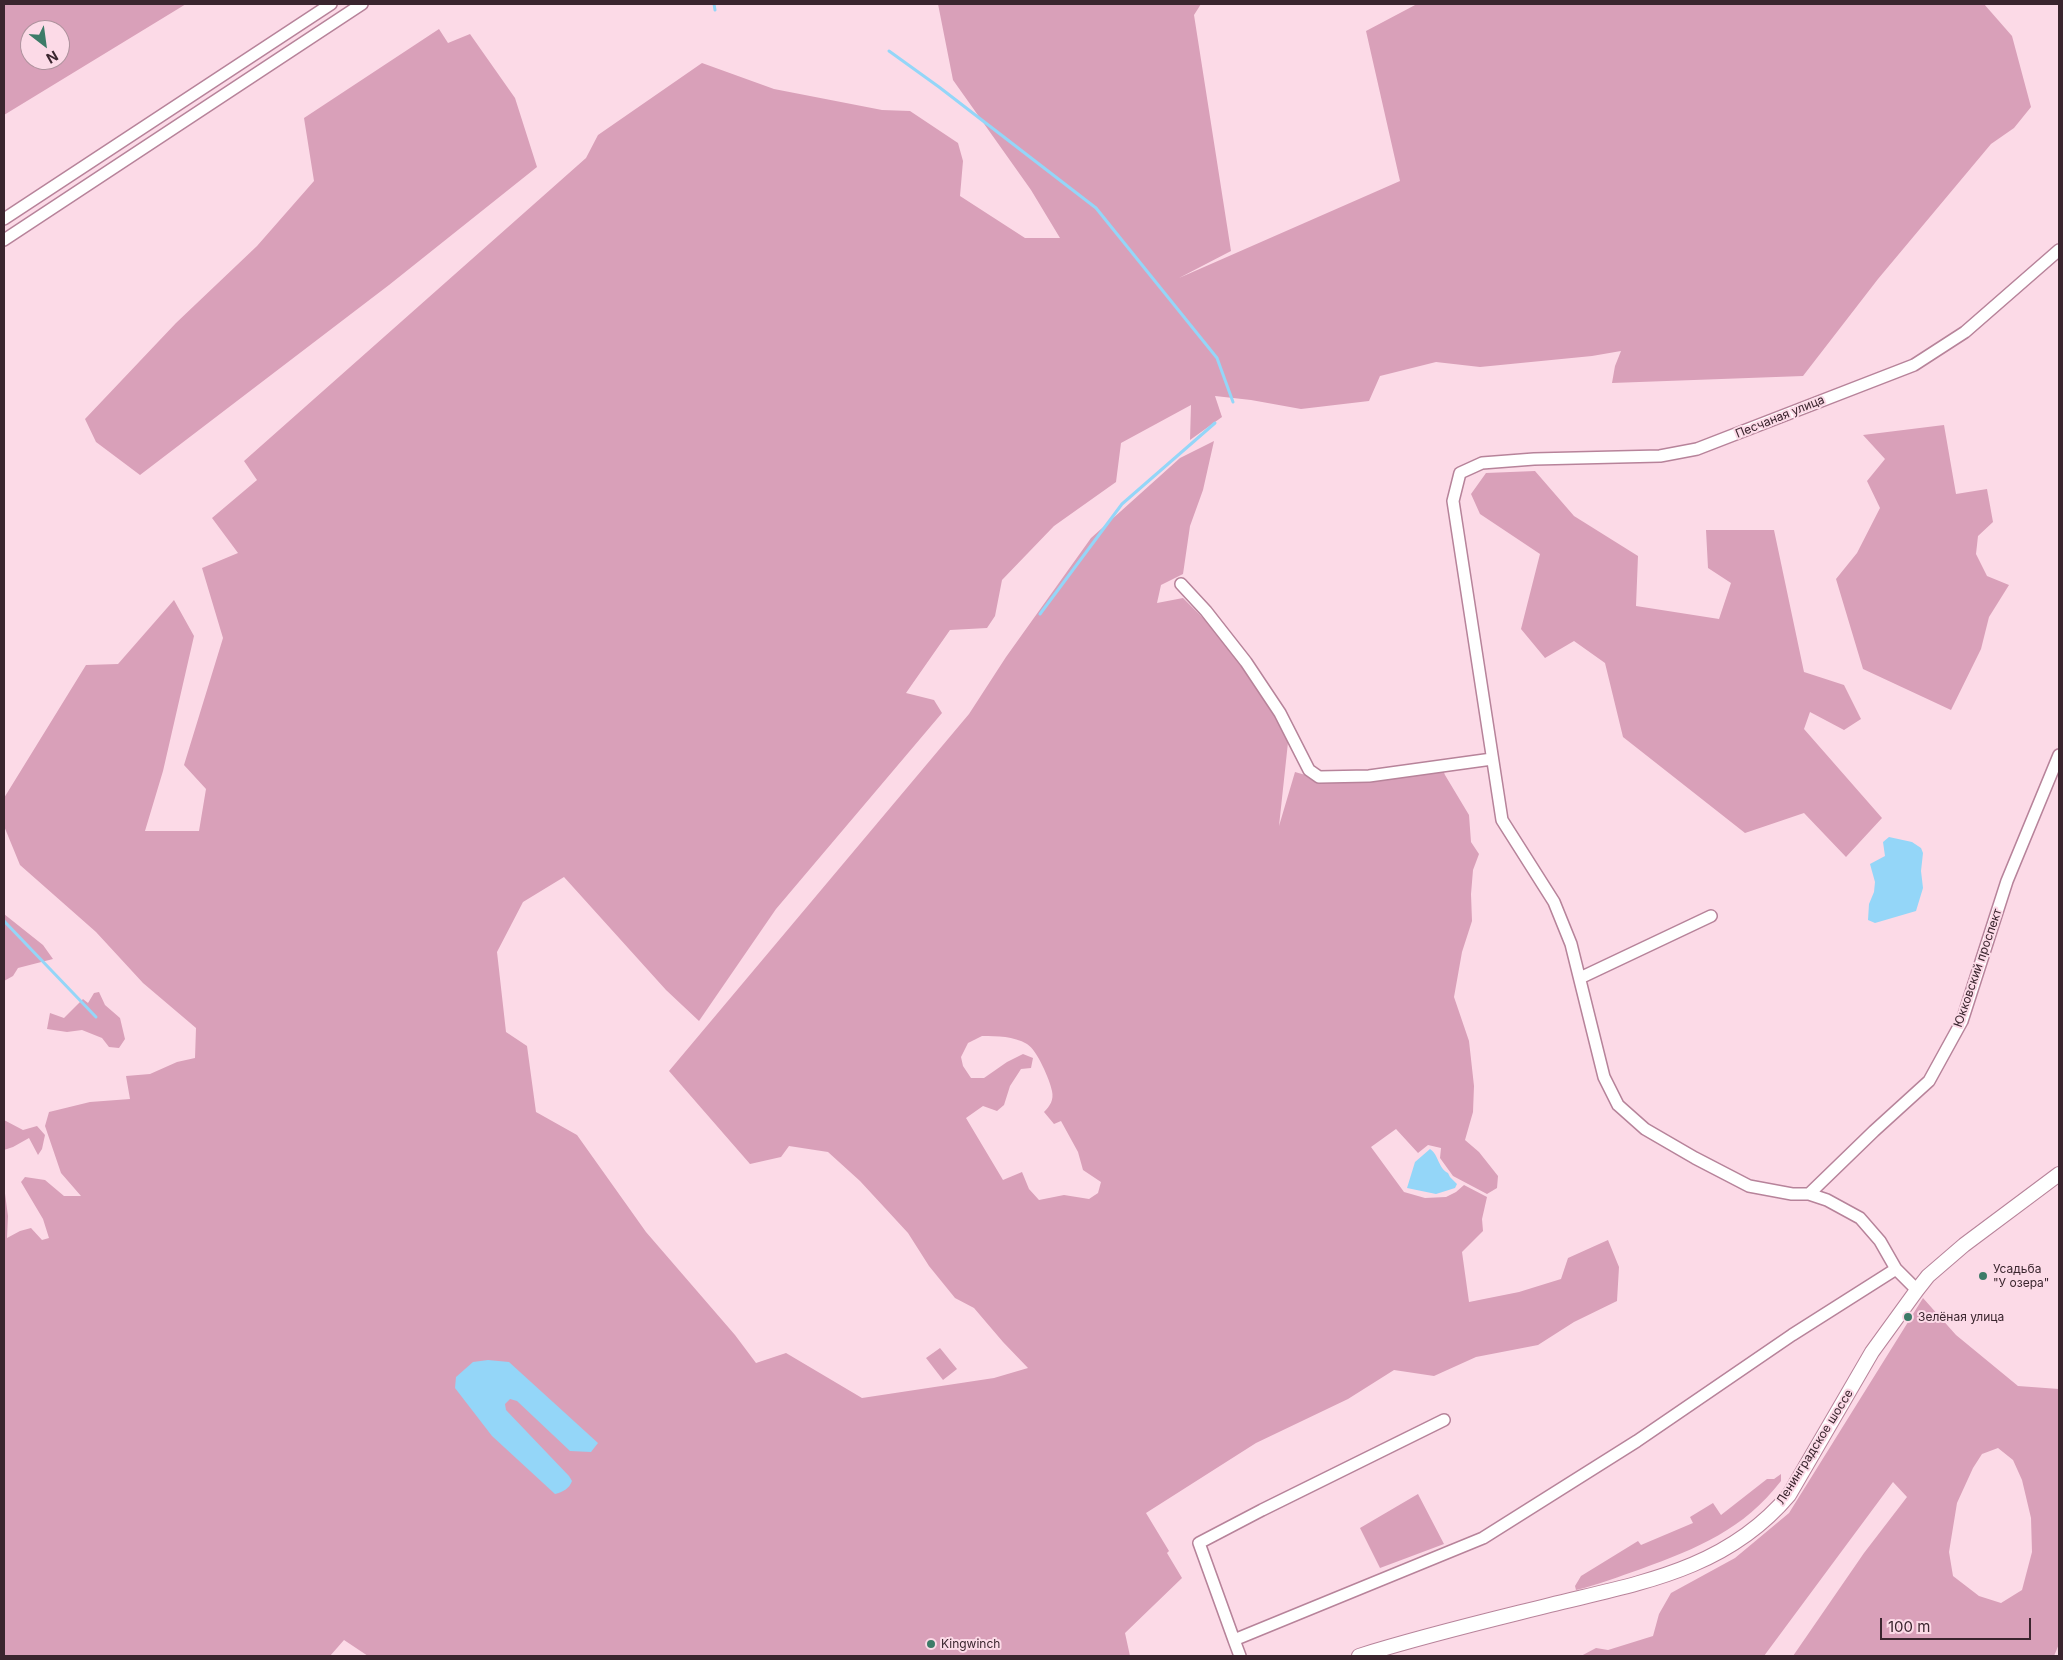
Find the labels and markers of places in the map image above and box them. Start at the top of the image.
place label: Усадьба "У озера" [1993,1262,2049,1290]
marker: Усадьба "У озера" [1977,1270,1989,1282]
place label: Зелёная улица [1918,1310,2004,1324]
marker: Зелёная улица [1902,1311,1914,1323]
place label: Kingwinch [941,1637,1000,1651]
marker: Kingwinch [925,1638,937,1650]

